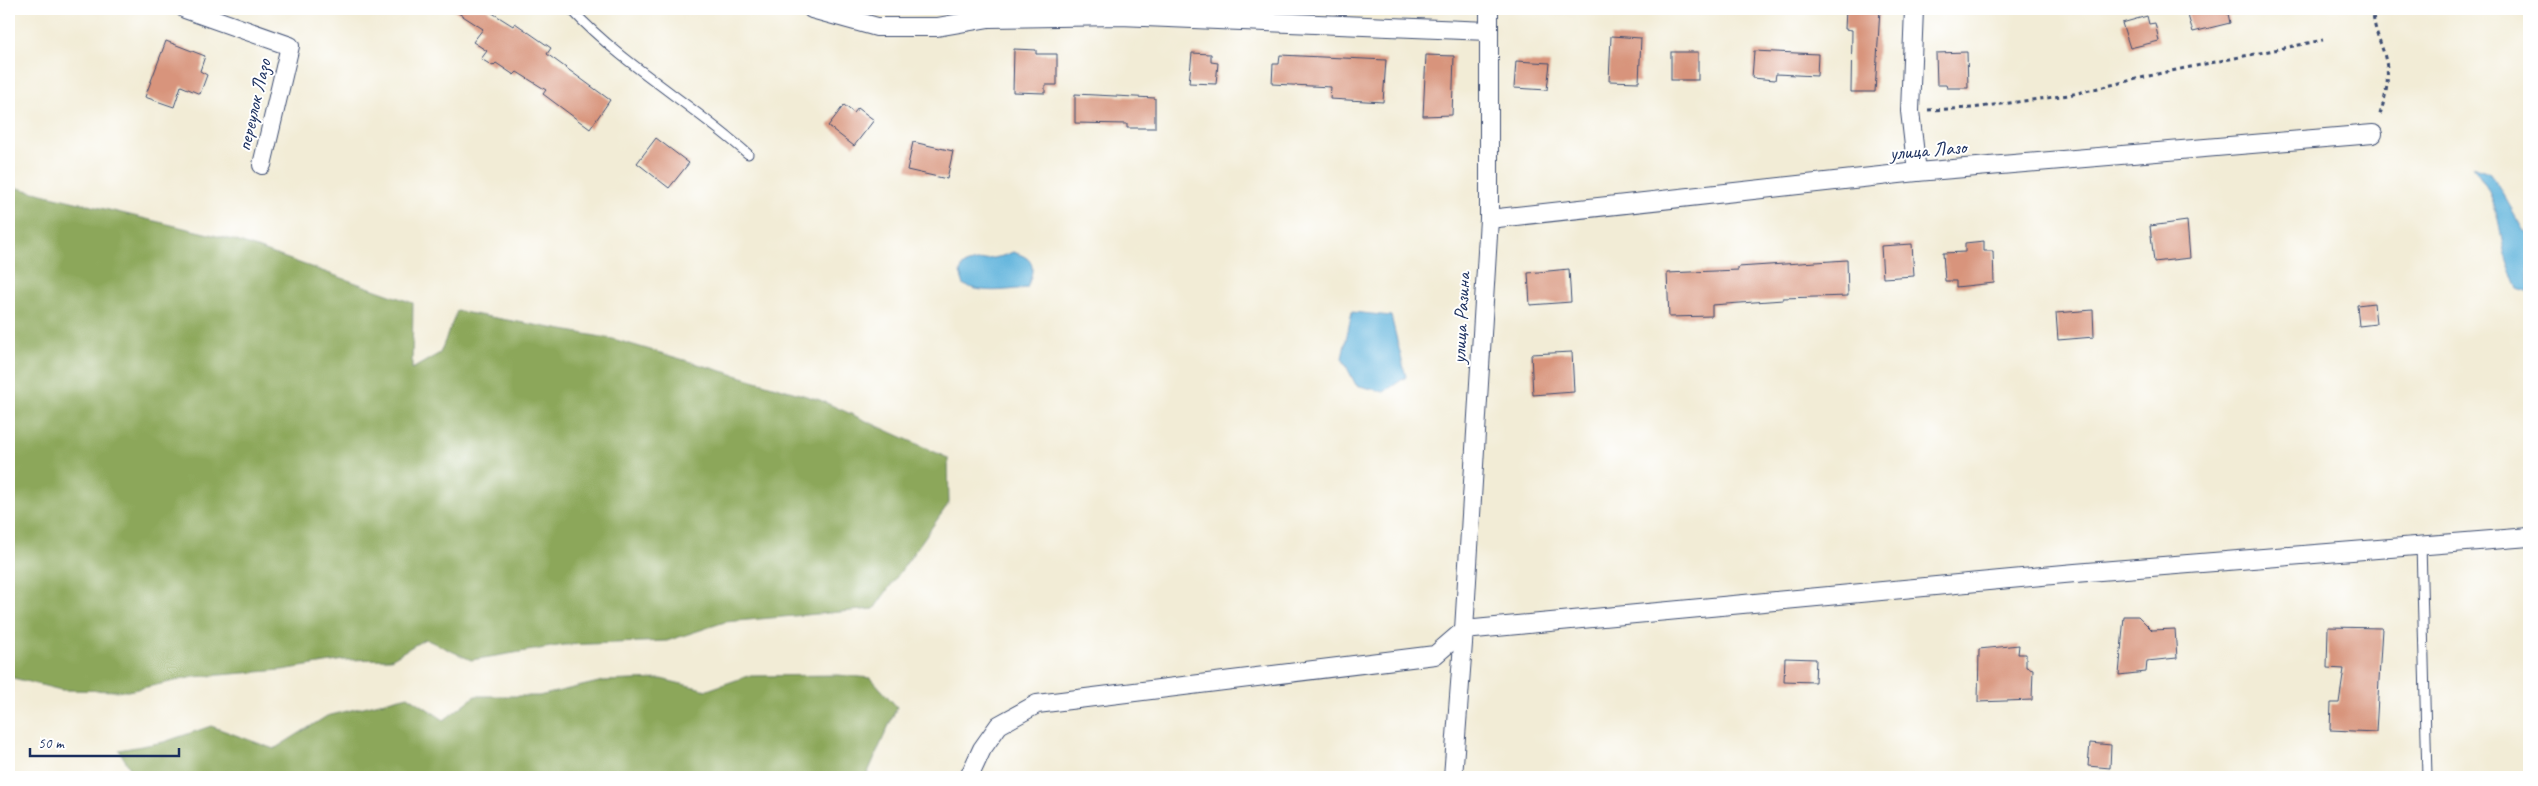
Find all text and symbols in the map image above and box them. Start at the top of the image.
street label: переулок Лазо [231,56,277,153]
street label: улица Лазо [1888,134,1969,166]
street label: улица Разина [1446,270,1476,365]
scale bar [30,726,179,758]
text: 50 m [38,734,65,753]

